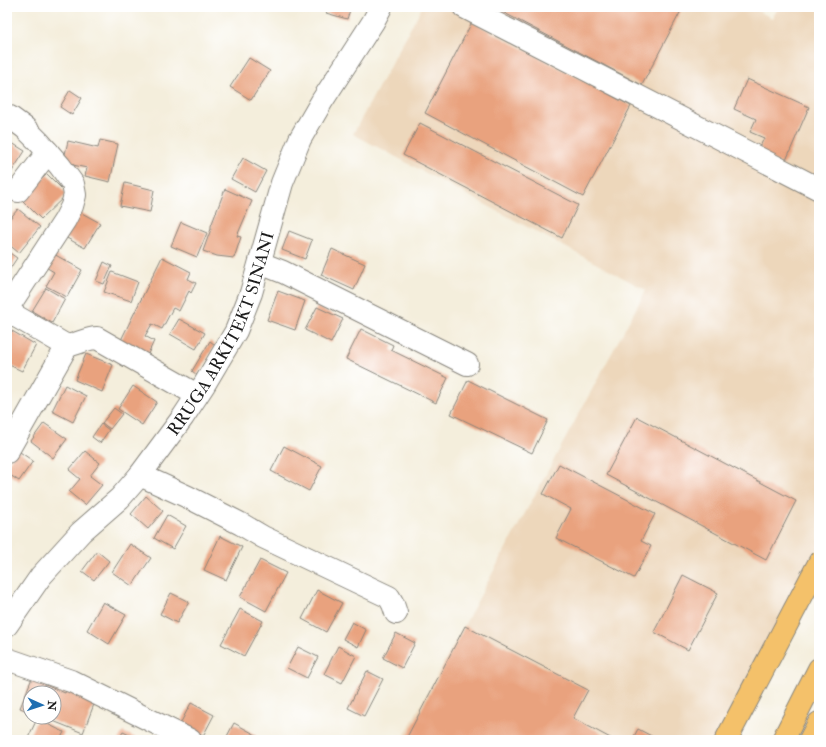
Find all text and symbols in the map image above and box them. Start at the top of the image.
street label: RRUGA ARKITEKT SINANI [163,229,279,440]
north arrow [22,685,62,725]
text: N [45,699,58,712]

